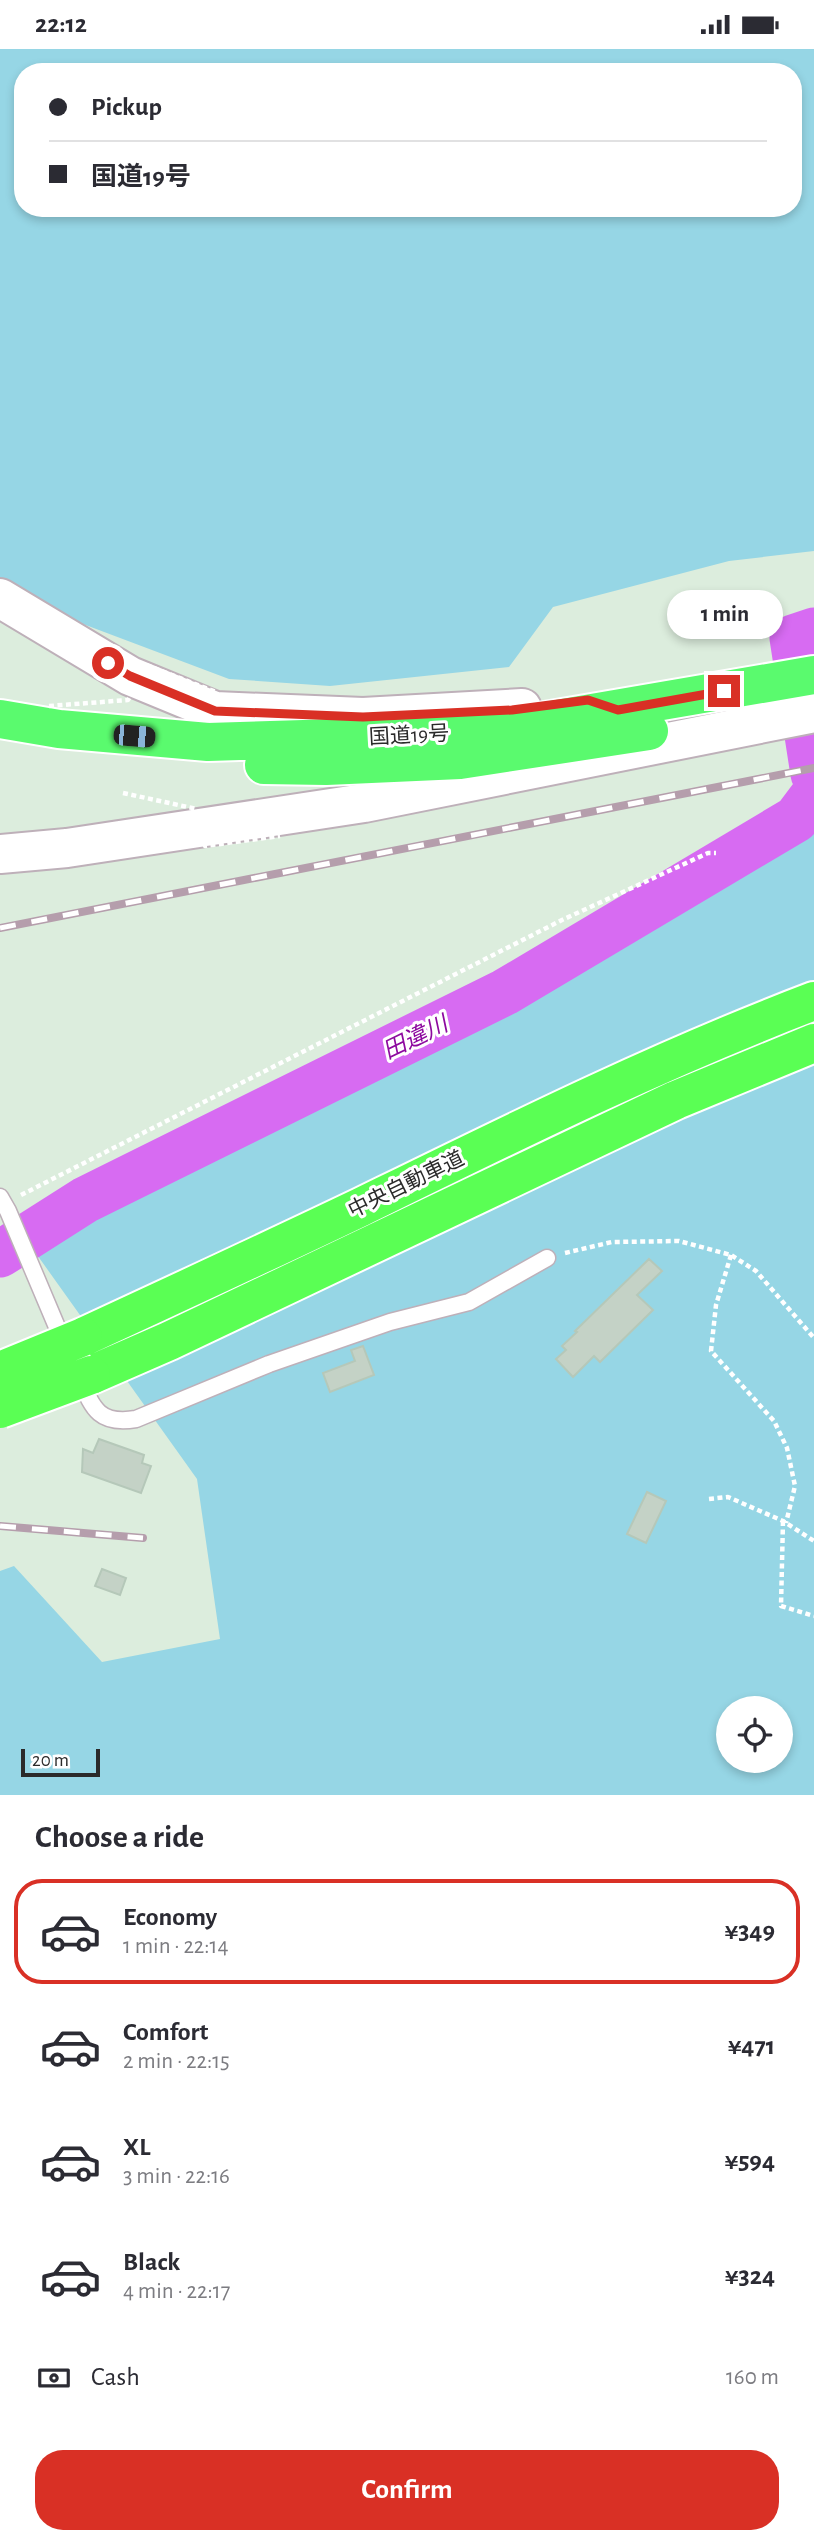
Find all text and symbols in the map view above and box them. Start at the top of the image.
text: 22:12 [35,11,87,37]
text: Pickup [91,94,162,120]
text: 国道19号 [91,164,191,190]
callout: 1 min [666,589,782,639]
text: 1 min [701,603,749,626]
route start [92,647,124,679]
route end [708,675,740,707]
street label: 国道19号 [368,722,450,748]
car [113,724,156,748]
water label: 田違川 [379,1010,454,1064]
street label: 中央自動車道 [345,1146,467,1222]
map controls [716,1696,793,1773]
button: locate [716,1696,793,1773]
scale bar [21,1746,100,1778]
text: 20 m [32,1751,69,1770]
text: Choose a ride [35,1821,204,1853]
icon: car [39,1900,102,1963]
text: Economy [123,1904,217,1930]
text: ¥349 [724,1918,775,1944]
text: 1 min · 22:14 [123,1935,229,1958]
icon: car [39,2015,102,2078]
text: Comfort [123,2019,208,2045]
text: ¥471 [728,2033,775,2059]
text: 2 min · 22:15 [123,2050,230,2073]
icon: car [39,2130,102,2193]
text: XL [123,2134,150,2160]
text: ¥594 [724,2148,775,2174]
text: 3 min · 22:16 [123,2165,230,2188]
icon: car [39,2245,102,2308]
text: Black [123,2249,180,2275]
text: ¥324 [725,2263,775,2289]
text: 4 min · 22:17 [123,2280,230,2303]
icon: cash [35,2359,73,2397]
text: Cash [91,2364,140,2390]
text: 160 m [726,2366,779,2389]
button: Confirm [35,2450,779,2530]

